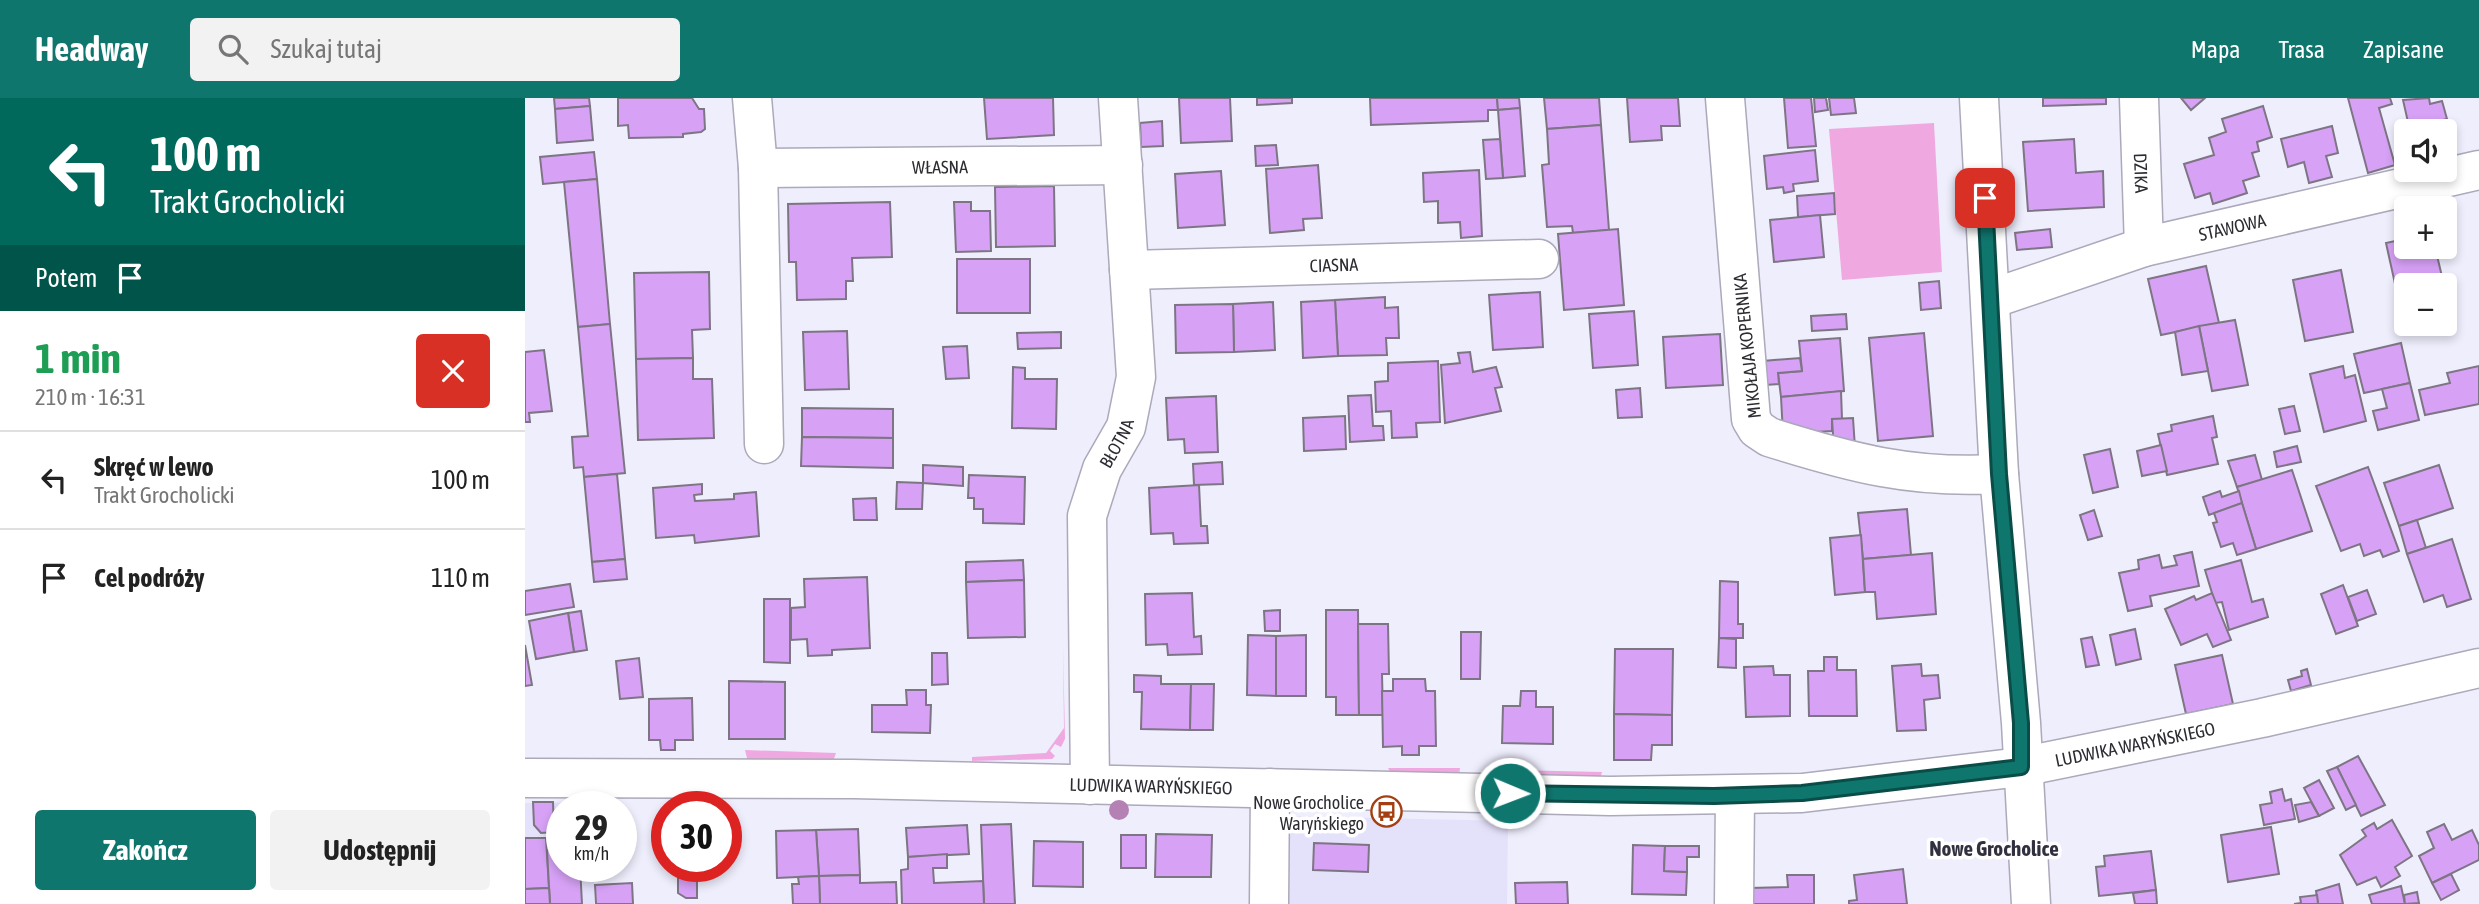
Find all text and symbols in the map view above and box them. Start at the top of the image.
search box [190,18,680,81]
text: Headway [35,30,148,68]
icon: search [214,30,252,68]
text: Szukaj tutaj [270,34,382,64]
text: Mapa [2191,36,2240,63]
text: Trasa [2278,36,2325,63]
text: Zapisane [2363,36,2444,63]
map controls [2394,119,2457,336]
button: sound [2394,119,2457,182]
text: 100 m [150,125,261,181]
icon: left [35,126,126,217]
street label: DZIKA [2130,153,2153,194]
street label: WŁASNA [912,156,968,177]
pin [1955,168,2015,228]
icon: arrive [1966,179,2004,217]
text: Trakt Grocholicki [150,183,346,220]
button: + [2394,196,2457,259]
street label: STAWOWA [2197,209,2268,245]
street label: CIASNA [1309,253,1359,276]
icon: arrive [111,259,149,297]
text: Potem [35,263,97,293]
street label: MIKOŁAJA KOPERNIKA [1729,272,1765,419]
button: − [2394,273,2457,336]
text: 1 min [35,334,121,382]
button: close [416,334,490,408]
text: 210 m · 16:31 [35,384,146,410]
street label: BŁOTNA [1095,417,1138,471]
text: Skręć w lewo [94,452,214,482]
icon: left [35,461,73,499]
text: 100 m [431,465,490,495]
text: Trakt Grocholicki [94,482,235,508]
icon: arrive [35,559,73,597]
text: Cel podróży [94,563,205,593]
text: 110 m [431,563,490,593]
street label: LUDWIKA WARYŃSKIEGO [2053,717,2217,770]
position arrow [1473,756,1547,830]
street label: LUDWIKA WARYŃSKIEGO [1069,773,1233,798]
speed limit sign: 30 [651,791,742,882]
place label: Nowe Grocholice Waryńskiego [1253,792,1364,834]
bus stop icon: Nowe Grocholice Waryńskiego [1370,795,1404,829]
text: 29 [575,807,608,847]
button: Zakończ [35,810,256,890]
button: Udostępnij [270,810,490,890]
district label: Nowe Grocholice [1929,836,2059,860]
text: km/h [574,843,609,864]

